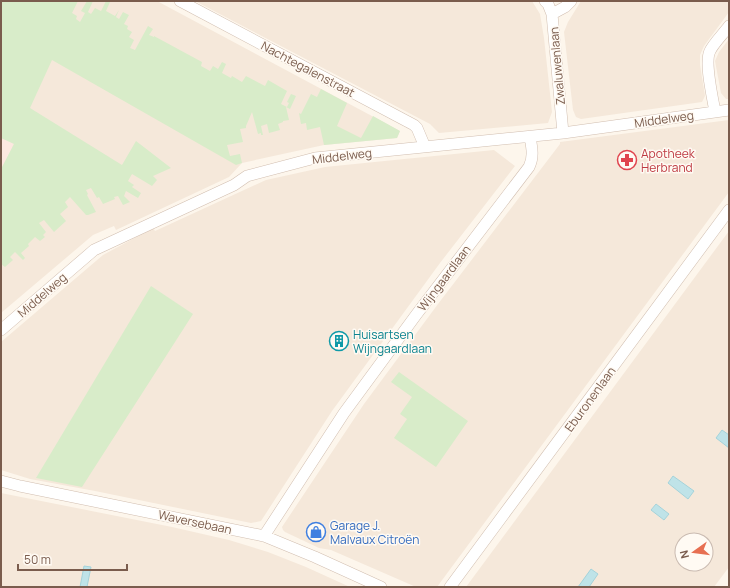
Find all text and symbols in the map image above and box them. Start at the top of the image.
street label: Zwaluwenlaan [545,26,569,106]
street label: Nachtegalenstraat [258,37,358,101]
street label: Middelweg [633,106,695,132]
street label: Middelweg [311,144,373,168]
place label: Apotheek Herbrand [641,145,696,176]
pharmacy icon: Apotheek Herbrand [616,149,638,171]
street label: Wijngaardlaan [413,241,475,315]
street label: Middelweg [14,269,70,321]
place label: Huisartsen Wijngaardlaan [353,326,432,357]
building icon: Huisartsen Wijngaardlaan [328,330,350,352]
street label: Eburonenlaan [561,363,619,435]
street label: Waversebaan [157,506,233,538]
place label: Garage J. Malvaux Citroën [330,517,419,548]
shop icon: Garage J. Malvaux Citroën [305,521,327,543]
north arrow [674,532,714,572]
scale bar [18,546,127,572]
text: N [676,549,692,560]
text: 50 m [24,551,51,568]

